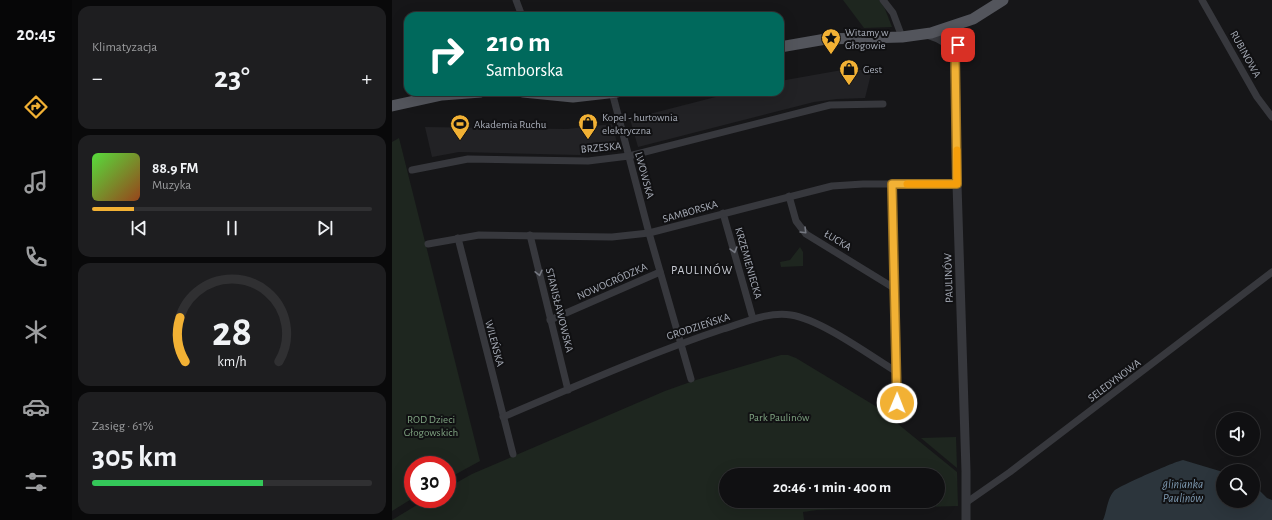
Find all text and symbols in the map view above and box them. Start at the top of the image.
text: 20:45 [17,26,55,44]
place icon: Witamy w Głogowie [820,27,842,55]
place label: Witamy w Głogowie [845,27,889,51]
icon: right [420,28,472,80]
pin [941,28,975,62]
text: 210 m [486,29,551,57]
street label: RUBINOWA [1228,29,1263,80]
icon: arrive [947,34,969,56]
text: Klimatyzacja [92,41,157,54]
shop icon: Gest [838,58,860,86]
text: Samborska [486,62,563,80]
text: 23° [214,63,250,93]
place label: Gest [863,64,883,75]
text: − [92,67,103,89]
text: + [361,67,372,89]
icon: directions [22,93,50,121]
shop icon: Kopel - hurtownia elektryczna [577,112,599,140]
place label: Kopel - hurtownia elektryczna [602,112,678,136]
sports icon: Akademia Ruchu [449,113,471,141]
place label: Akademia Ruchu [474,119,547,130]
street label: BRZESKA [580,140,622,155]
street label: LWOWSKA [633,151,656,200]
text: 88.9 FM [152,161,198,176]
icon: music [22,168,50,196]
text: Muzyka [152,179,191,192]
street label: SAMBORSKA [661,198,720,225]
icon: previous [128,217,150,239]
icon: pause [221,217,243,239]
icon: next [314,217,336,239]
street label: KRZEMIENIECKA [733,226,764,301]
one-way arrow [799,226,807,234]
street label: ŁUCKA [822,228,854,253]
icon: phone [22,243,50,271]
one-way arrow [729,246,738,253]
street label: PAULINÓW [941,253,955,303]
street label: NOWOGRÓDZKA [575,260,650,302]
district label: PAULINÓW [671,263,733,276]
street label: STANISŁAWOWSKA [544,267,575,354]
one-way arrow [535,270,543,276]
street label: GRODZIEŃSKA [665,310,732,342]
text: 28 [212,312,252,353]
icon: climate [22,318,50,346]
street label: WILEŃSKA [483,318,507,368]
text: km/h [217,355,247,369]
street label: SELEDYNOWA [1086,357,1143,404]
position arrow [876,382,918,424]
icon: car [22,393,50,421]
park label: Park Paulinów [749,412,810,423]
map controls [1216,412,1260,508]
button: sound [1216,412,1260,456]
park label: ROD Dzieci Głogowskich [404,414,458,438]
text: Zasięg · 61% [92,420,154,433]
text: 305 km [92,442,177,472]
speed limit sign: 30 [404,456,456,508]
button: search [1216,464,1260,508]
icon: filters [22,468,50,496]
water label: glinianka Paulinów [1162,478,1204,504]
text: 20:46 · 1 min · 400 m [773,480,891,495]

